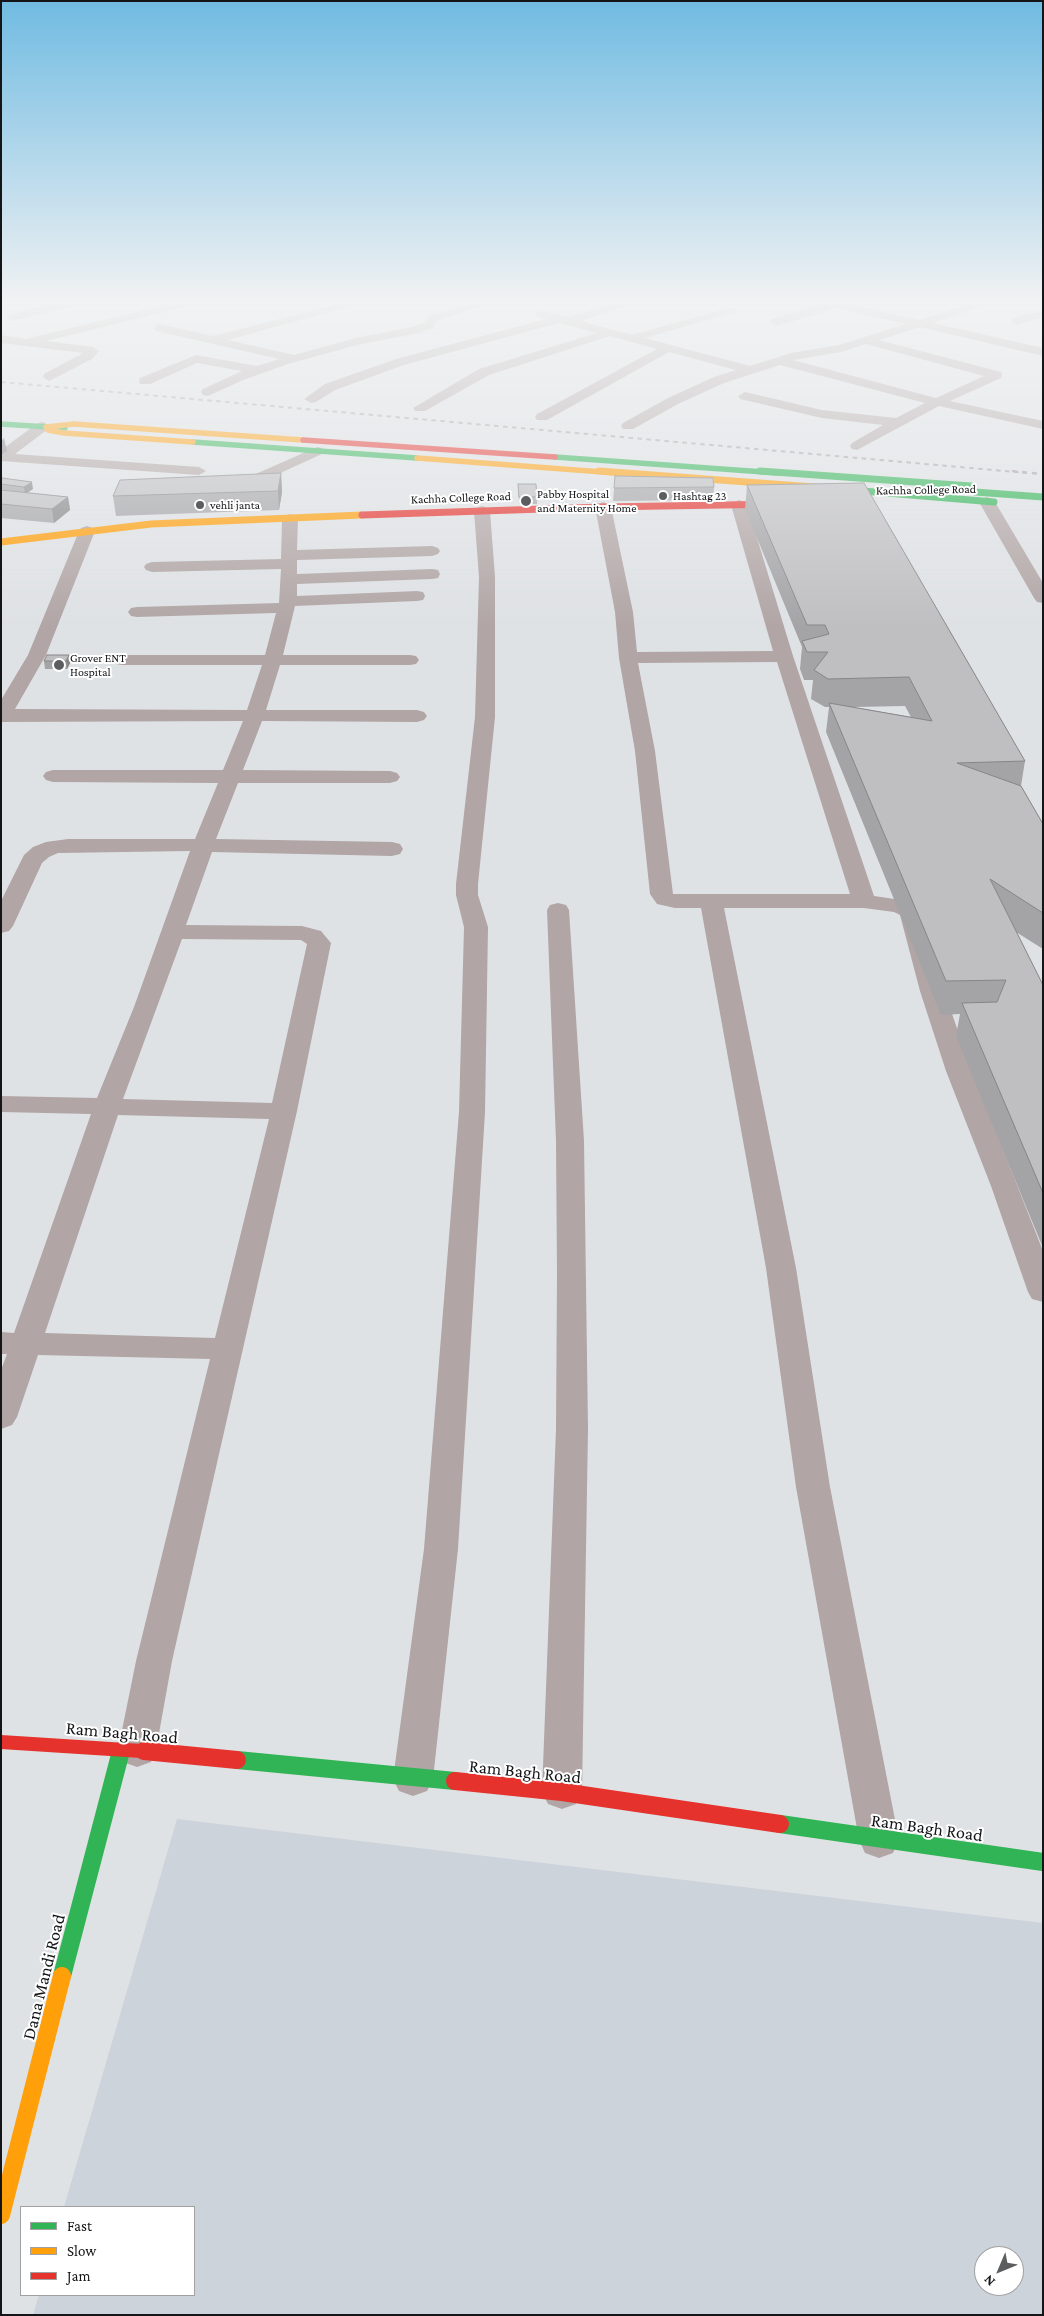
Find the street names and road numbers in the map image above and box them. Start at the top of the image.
street label: Kachha College Road [876,482,976,498]
street label: Kachha College Road [411,489,511,507]
street label: Ram Bagh Road [65,1717,179,1749]
street label: Ram Bagh Road [468,1755,582,1789]
street label: Ram Bagh Road [870,1809,984,1847]
street label: Dana Mandi Road [18,1912,70,2042]

